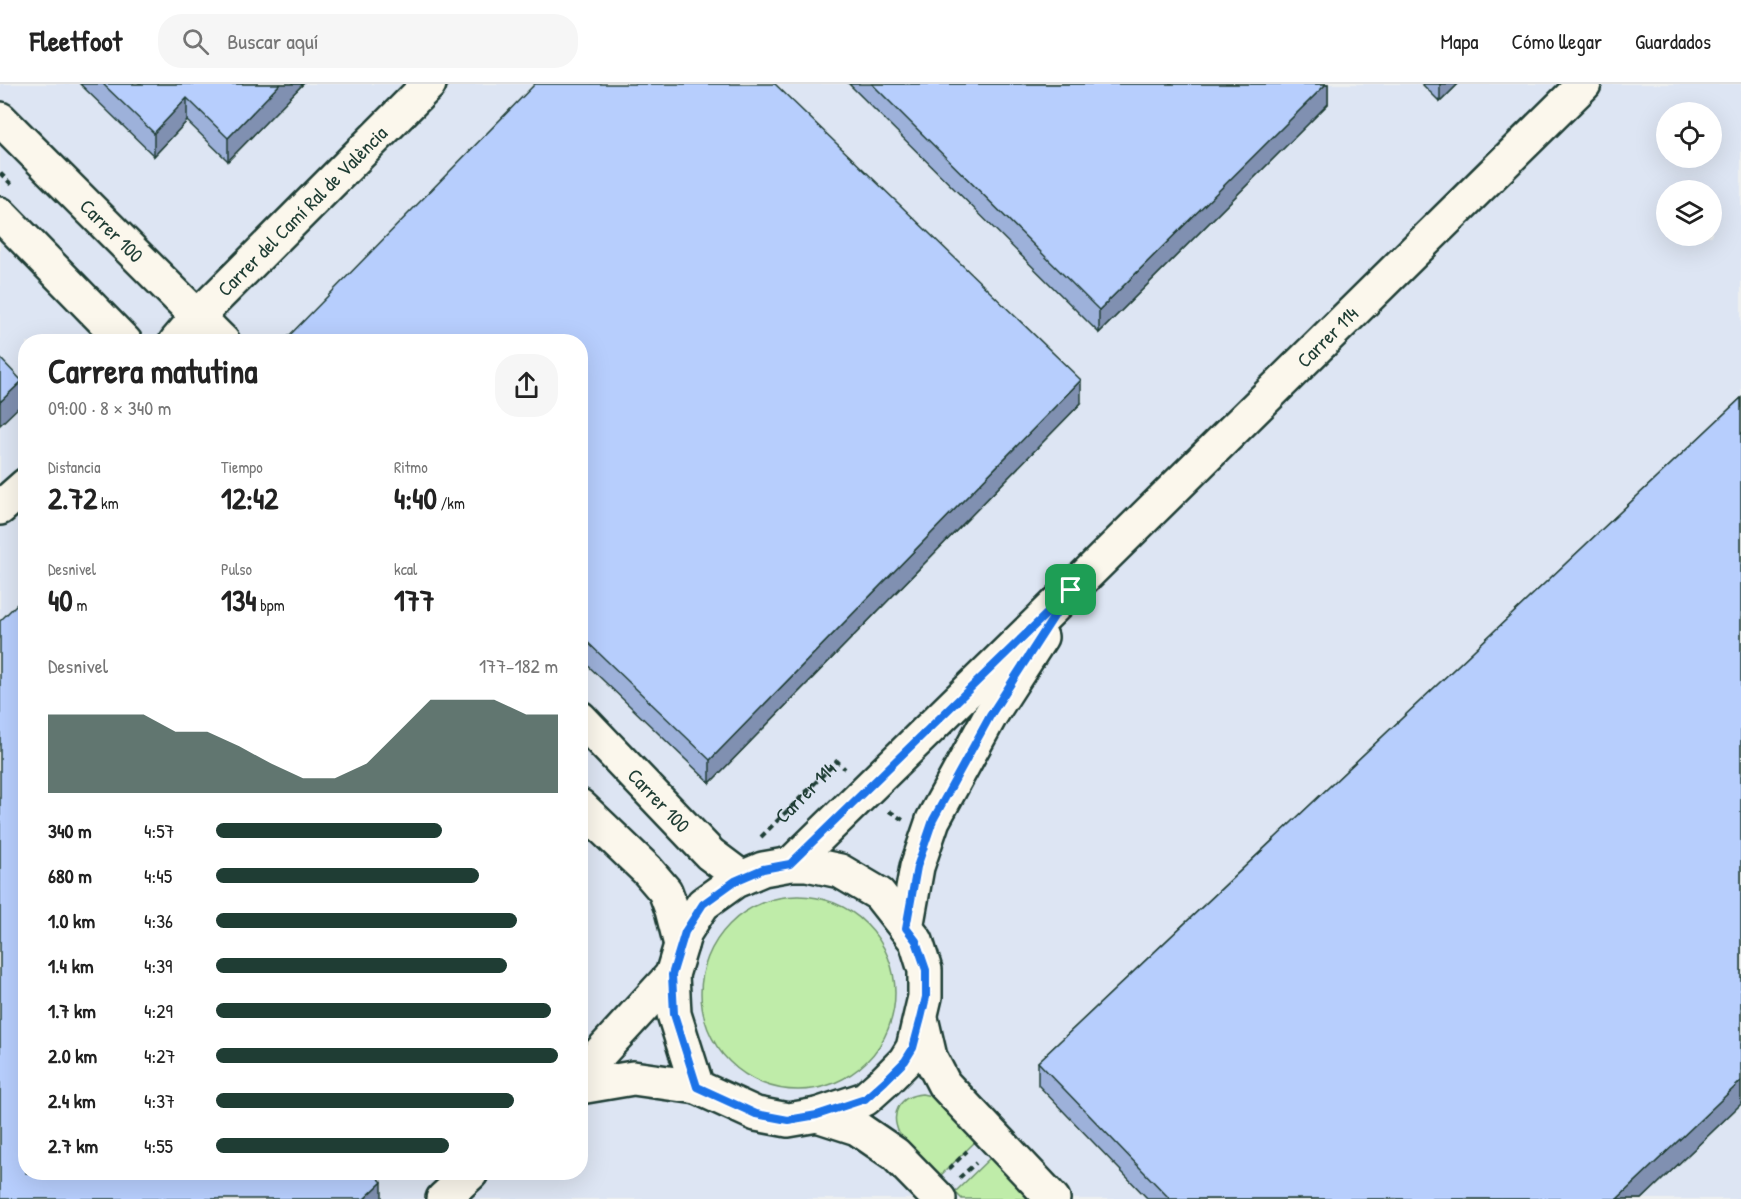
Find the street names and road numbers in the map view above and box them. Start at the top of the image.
street label: Carrer del Camí Ral de València [211,119,393,302]
street label: Carrer 100 [74,193,150,268]
street label: Carrer 114 [1290,300,1364,373]
street label: Carrer 114 [769,755,842,829]
street label: Carrer 100 [622,762,696,838]

